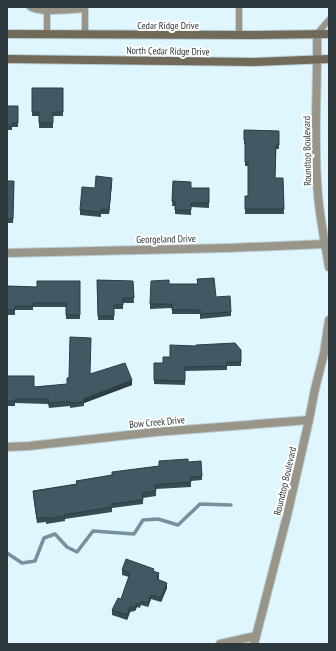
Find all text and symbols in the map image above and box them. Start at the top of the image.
street label: Cedar Ridge Drive [137,19,199,32]
street label: North Cedar Ridge Drive [126,44,210,58]
street label: Roundtop Boulevard [300,116,314,186]
street label: Georgeland Drive [136,232,196,246]
street label: Bow Creek Drive [129,413,185,431]
street label: Roundtop Boulevard [271,445,299,517]

